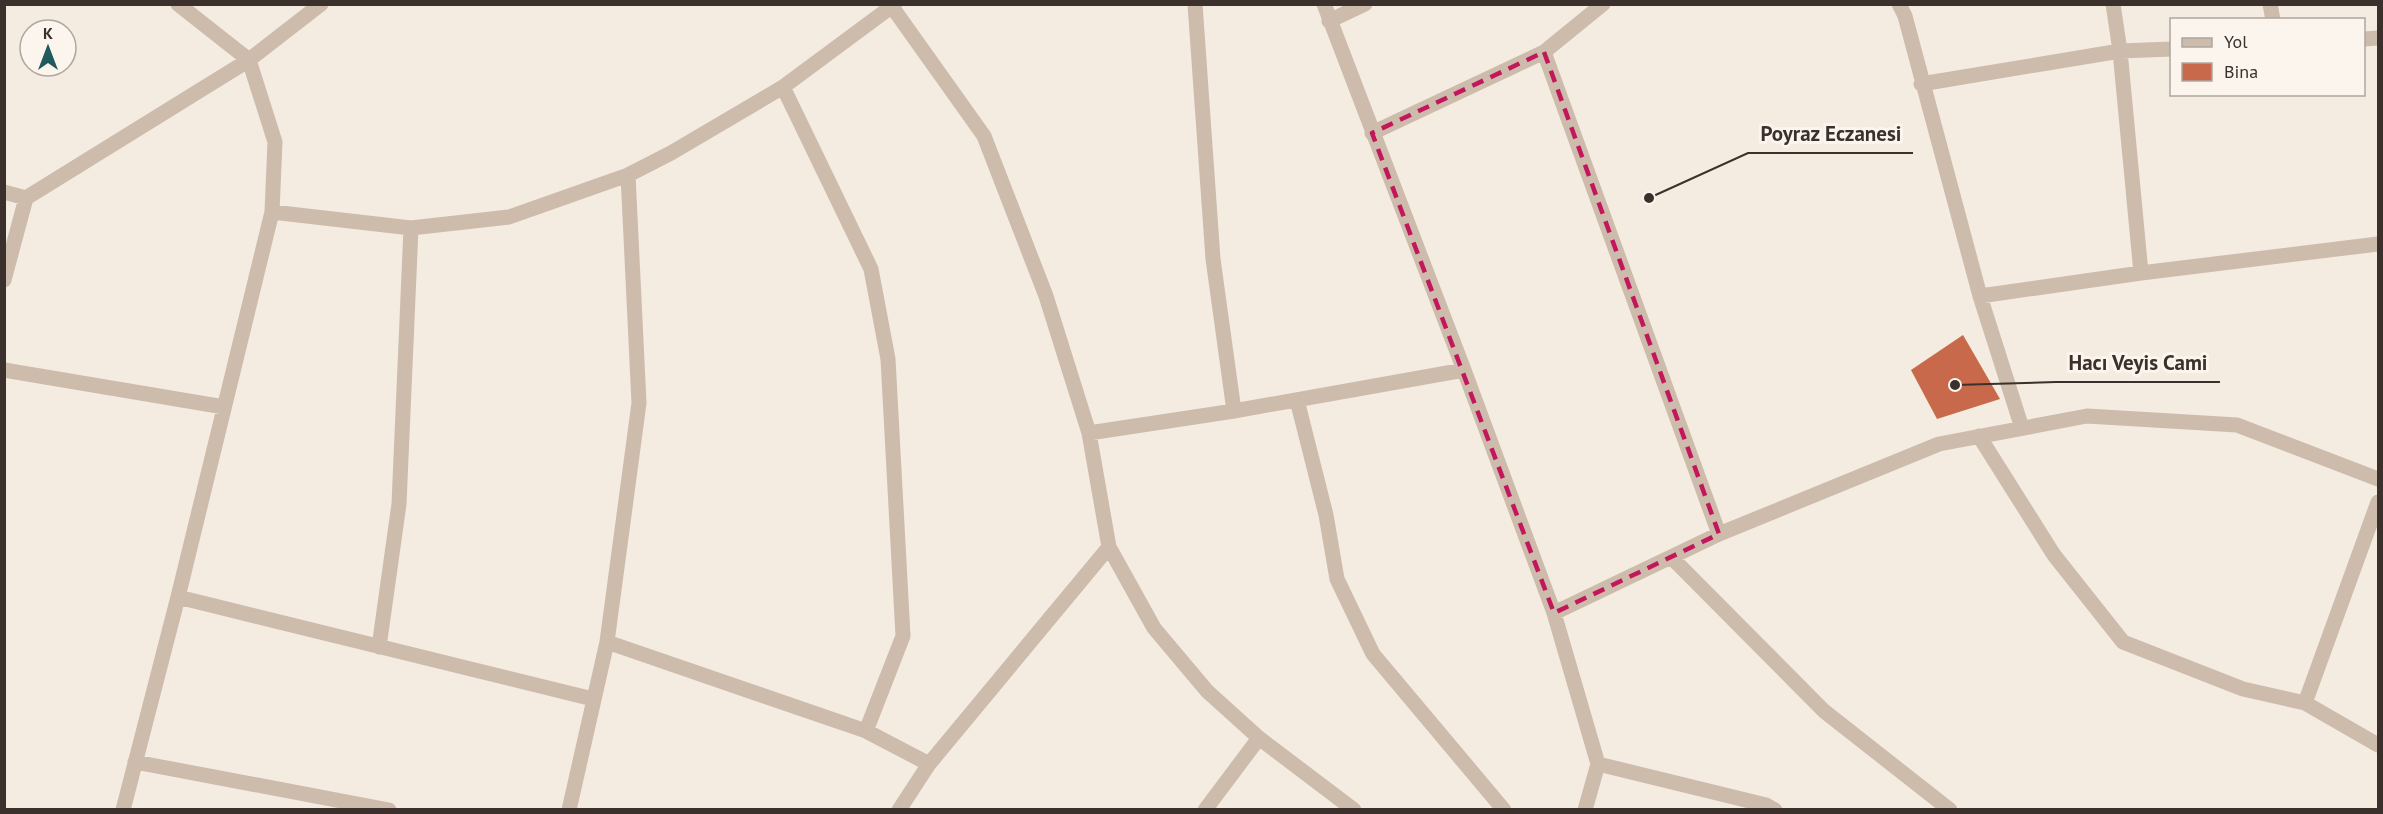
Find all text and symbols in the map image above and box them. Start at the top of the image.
north arrow [18,18,78,78]
legend [2170,18,2365,96]
text: K [43,23,53,43]
text: Yol [2224,30,2248,53]
text: Bina [2224,60,2258,83]
callout: Poyraz Eczanesi [1748,114,1913,153]
text: Poyraz Eczanesi [1761,120,1901,147]
callout: Hacı Veyis Cami [2056,343,2220,382]
text: Hacı Veyis Cami [2068,349,2208,376]

